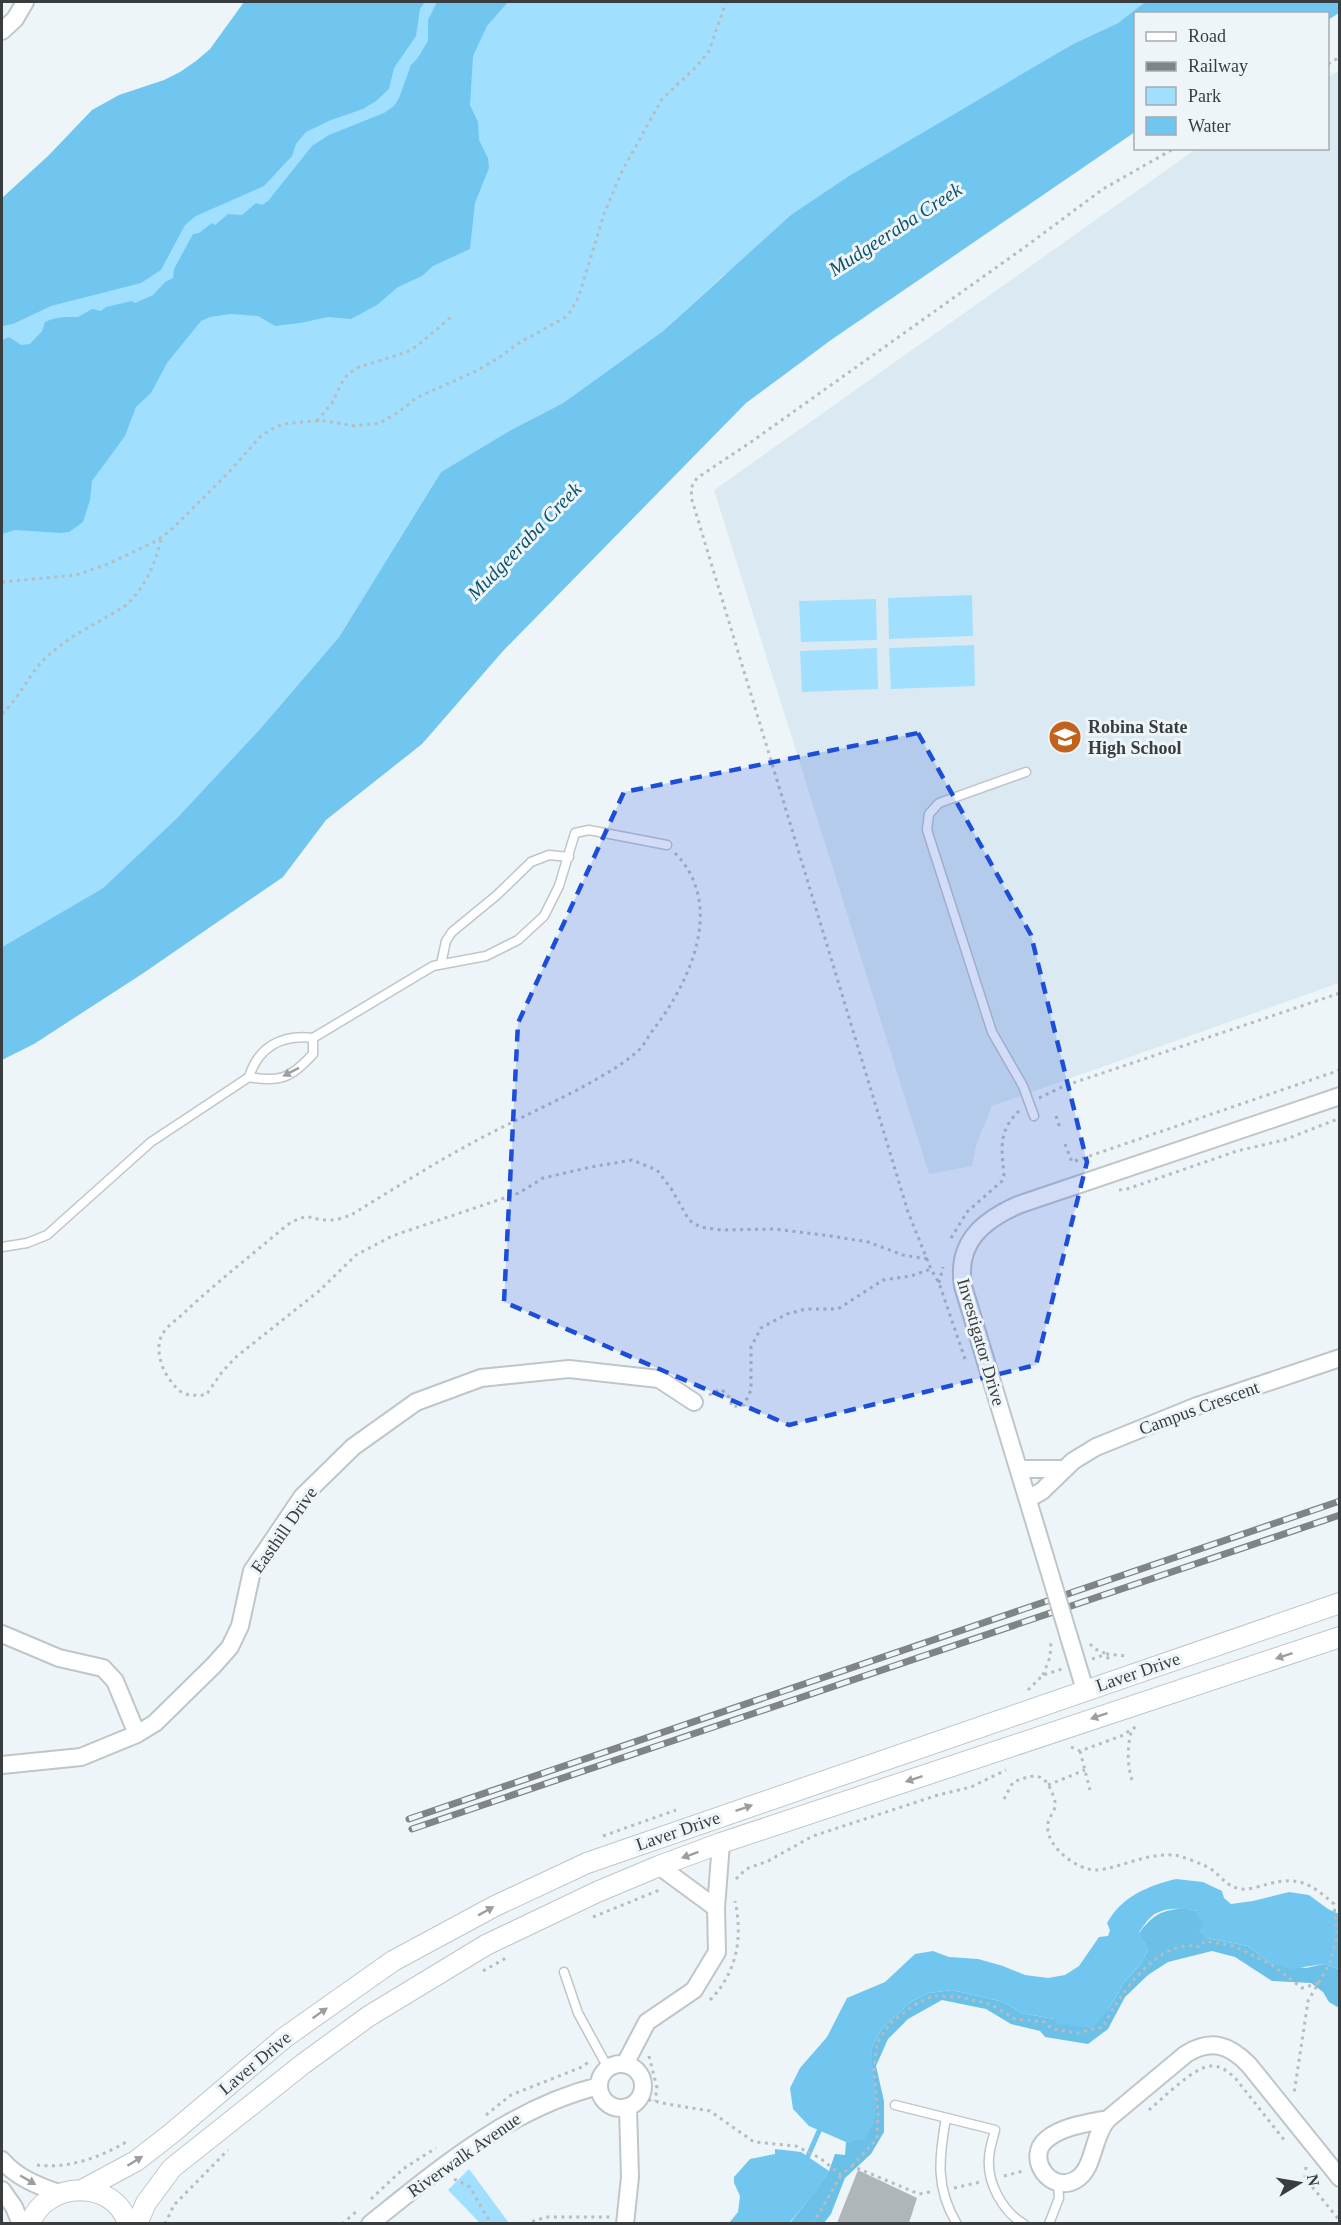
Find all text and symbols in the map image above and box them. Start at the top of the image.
legend [1134,12,1329,150]
text: Road [1188,26,1226,46]
text: Railway [1188,56,1248,76]
text: Park [1188,86,1221,106]
text: Water [1188,116,1231,136]
water label: Mudgeeraba Creek [824,177,967,282]
water label: Mudgeeraba Creek [462,477,587,606]
place label: Robina State High School [1088,717,1188,758]
school or university icon: Robina State High School [1047,719,1083,755]
one-way arrow [282,1066,300,1076]
street label: Investigator Drive [953,1276,1009,1408]
street label: Campus Crescent [1136,1377,1262,1439]
street label: Easthill Drive [247,1483,321,1577]
street label: Laver Drive [1093,1648,1183,1696]
one-way arrow [1275,1652,1293,1661]
one-way arrow [1090,1712,1108,1722]
one-way arrow [905,1774,923,1784]
one-way arrow [735,1802,753,1812]
street label: Laver Drive [633,1807,723,1855]
one-way arrow [680,1850,698,1860]
one-way arrow [477,1906,494,1916]
one-way arrow [311,2007,327,2019]
street label: Laver Drive [215,2027,295,2099]
street label: Riverwalk Avenue [404,2109,524,2201]
north arrow [1269,2153,1329,2213]
one-way arrow [127,2155,143,2166]
text: N [1304,2173,1323,2188]
one-way arrow [20,2175,37,2185]

